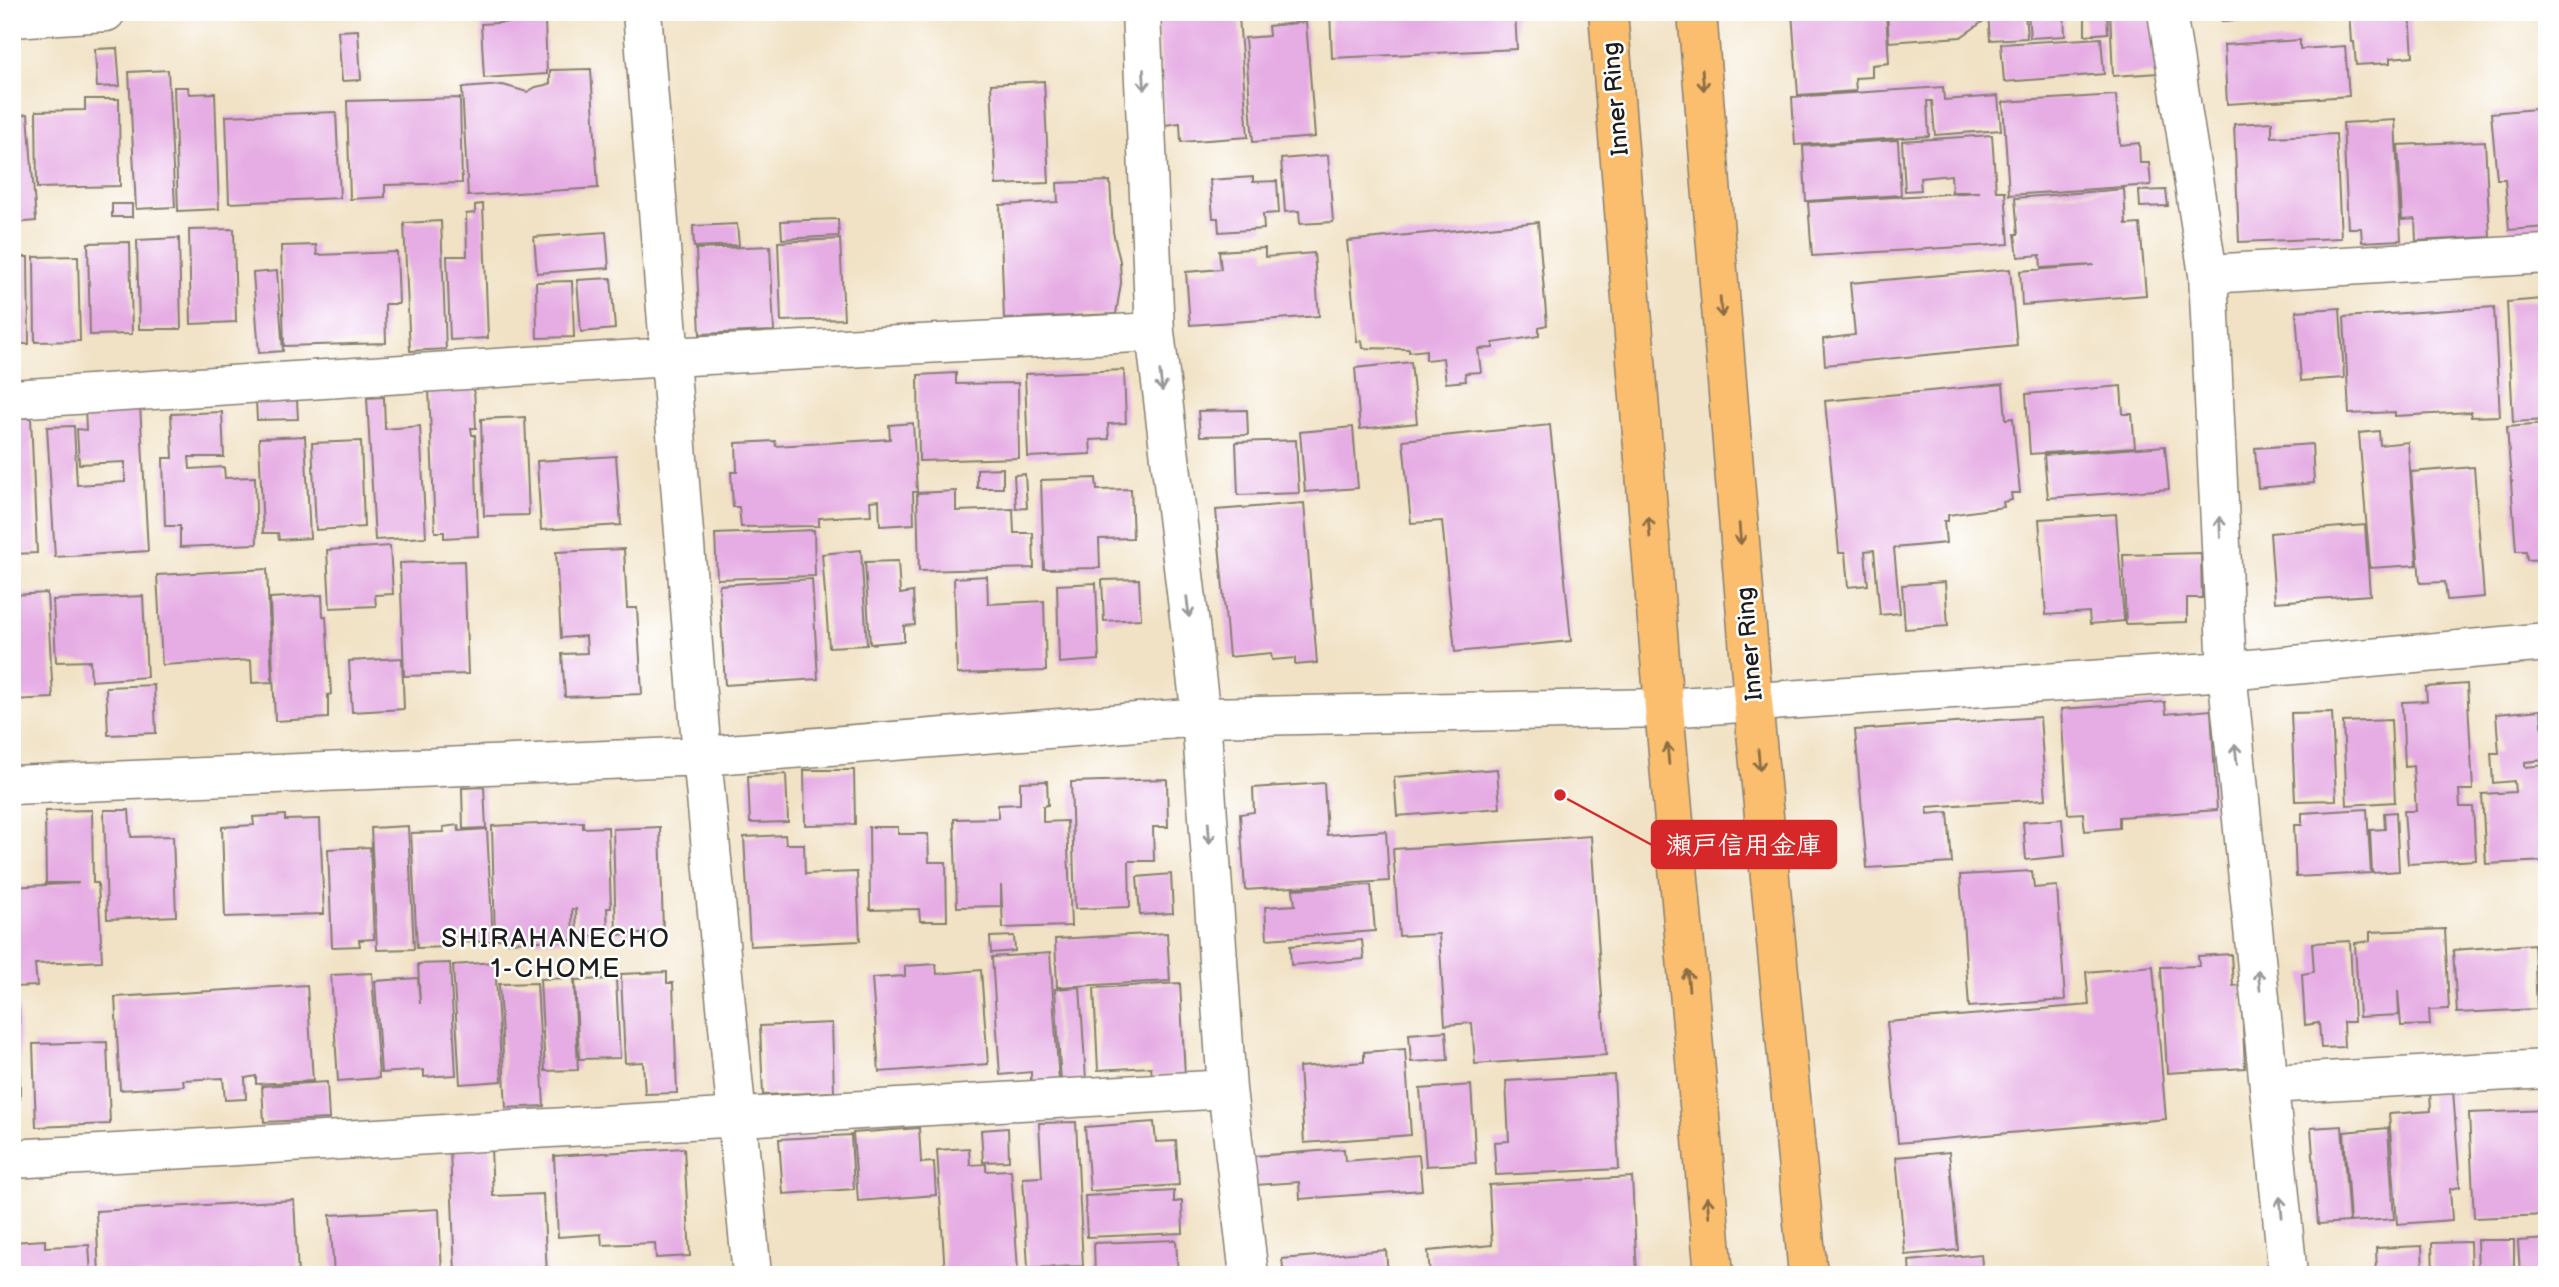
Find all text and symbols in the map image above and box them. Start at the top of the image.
street label: Inner Ring [1596,41,1635,157]
one-way arrow [1697,68,1710,91]
one-way arrow [1137,69,1150,92]
one-way arrow [1715,295,1728,318]
one-way arrow [1154,369,1167,392]
one-way arrow [1642,516,1655,539]
one-way arrow [2214,516,2227,539]
one-way arrow [1734,522,1747,545]
street label: Inner Ring [1730,586,1769,702]
one-way arrow [1181,595,1194,618]
one-way arrow [1661,743,1674,765]
one-way arrow [2229,743,2242,766]
one-way arrow [1753,749,1766,771]
one-way arrow [1203,821,1216,844]
callout: 瀬戸信用金庫 [1652,821,1836,868]
text: 瀬戸信用金庫 [1666,831,1822,862]
district label: SHIRAHANECHO 1-CHOME [441,924,671,985]
one-way arrow [1681,969,1694,992]
one-way arrow [2252,970,2265,992]
one-way arrow [1701,1196,1714,1219]
one-way arrow [2275,1196,2288,1219]

